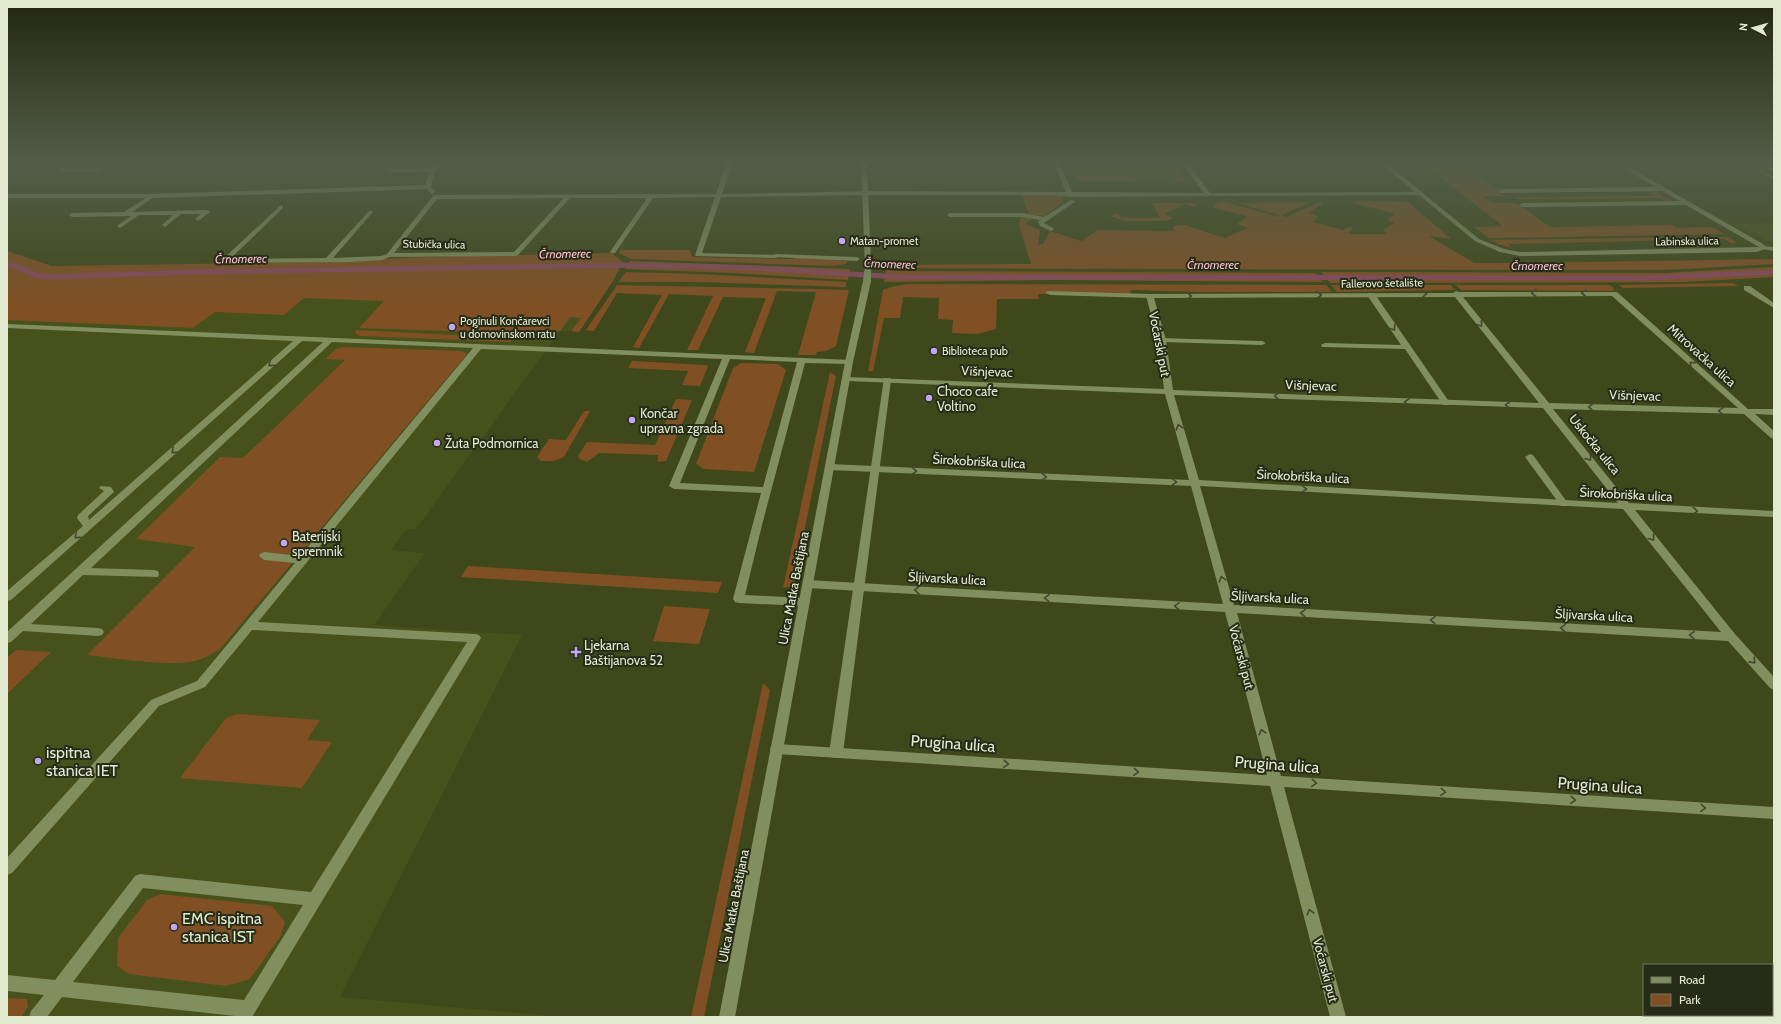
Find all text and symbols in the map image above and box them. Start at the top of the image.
north arrow [1733,8,1773,48]
text: N [1736,22,1750,32]
street label: Labinska ulica [1655,233,1720,249]
place label: Matan-promet [850,234,919,248]
street label: Stubička ulica [402,236,466,252]
marker: Matan-promet [837,236,847,246]
water label: Črnomerec [539,246,592,261]
water label: Črnomerec [215,251,268,266]
water label: Črnomerec [864,255,917,272]
water label: Črnomerec [1187,257,1240,272]
water label: Črnomerec [1511,258,1564,273]
street label: Fallerovo šetalište [1341,275,1424,291]
one-way arrow [1531,289,1537,298]
one-way arrow [1581,289,1587,298]
one-way arrow [1421,290,1427,298]
one-way arrow [1316,291,1322,299]
one-way arrow [1186,292,1192,300]
street label: Voćarski put [1146,310,1174,378]
place label: Poginuli Končarevci u domovinskom ratu [460,314,556,341]
one-way arrow [1476,319,1483,326]
street label: Mitrovačka ulica [1664,320,1740,390]
marker: Poginuli Končarevci u domovinskom ratu [447,322,457,332]
one-way arrow [1388,323,1395,330]
place label: Biblioteca pub [942,344,1008,358]
marker: Biblioteca pub [929,346,939,356]
one-way arrow [269,359,276,366]
one-way arrow [1689,361,1697,369]
street label: Višnjevac [961,362,1013,381]
street label: Višnjevac [1285,376,1337,395]
place label: Choco cafe Voltino [937,383,998,414]
street label: Višnjevac [1609,386,1661,405]
one-way arrow [1274,392,1280,401]
marker: Choco cafe Voltino [924,393,934,403]
one-way arrow [1404,397,1410,406]
one-way arrow [1505,401,1511,409]
one-way arrow [1588,403,1594,411]
place label: Končar upravna zgrada [640,405,724,436]
one-way arrow [1718,407,1724,415]
street label: Uskočka ulica [1566,411,1625,478]
marker: Končar upravna zgrada [627,415,637,425]
one-way arrow [1175,424,1184,431]
place label: Žuta Podmornica [445,434,539,451]
marker: Žuta Podmornica [432,438,442,448]
one-way arrow [172,446,179,453]
street label: Širokobriška ulica [932,450,1027,471]
one-way arrow [1584,454,1591,461]
street label: Širokobriška ulica [1256,465,1351,486]
one-way arrow [911,467,917,475]
one-way arrow [1041,473,1047,481]
one-way arrow [1171,478,1177,487]
street label: Širokobriška ulica [1579,483,1674,504]
one-way arrow [1301,485,1307,494]
one-way arrow [1692,506,1698,515]
place label: Baterijski spremnik [292,528,343,559]
street label: Ulica Matka Baštijana [774,529,813,646]
one-way arrow [74,532,81,539]
one-way arrow [1648,534,1655,541]
marker: Baterijski spremnik [279,538,289,548]
street label: Šljivarska ulica [908,567,987,589]
one-way arrow [1218,576,1226,583]
one-way arrow [914,586,920,595]
street label: Šljivarska ulica [1231,586,1310,608]
one-way arrow [1044,594,1050,602]
one-way arrow [1174,601,1180,610]
street label: Šljivarska ulica [1555,604,1634,626]
one-way arrow [1300,609,1306,617]
one-way arrow [1430,616,1436,625]
street label: Voćarski put [1226,623,1258,691]
one-way arrow [1560,623,1566,632]
one-way arrow [1689,631,1695,639]
place label: Ljekarna Baštijanova 52 [584,637,663,669]
marker: Ljekarna Baštijanova 52 [571,647,581,657]
one-way arrow [1748,656,1755,664]
one-way arrow [1258,729,1267,736]
street label: Prugina ulica [910,731,996,756]
place label: ispitna stanica IET [46,743,119,780]
street label: Prugina ulica [1234,752,1320,777]
marker: ispitna stanica IET [33,756,43,766]
one-way arrow [1003,759,1009,768]
one-way arrow [1133,768,1139,776]
street label: Prugina ulica [1557,773,1643,798]
one-way arrow [1311,779,1317,788]
one-way arrow [1440,787,1446,796]
one-way arrow [1570,796,1576,805]
one-way arrow [1700,804,1706,813]
street label: Ulica Matka Baštijana [714,847,753,964]
one-way arrow [1306,908,1315,915]
place label: EMC ispitna stanica IST [182,909,262,946]
marker: EMC ispitna stanica IST [169,922,179,932]
street label: Voćarski put [1310,936,1342,1004]
legend [1643,964,1773,1016]
text: Road [1679,972,1705,987]
text: Park [1679,992,1701,1007]

